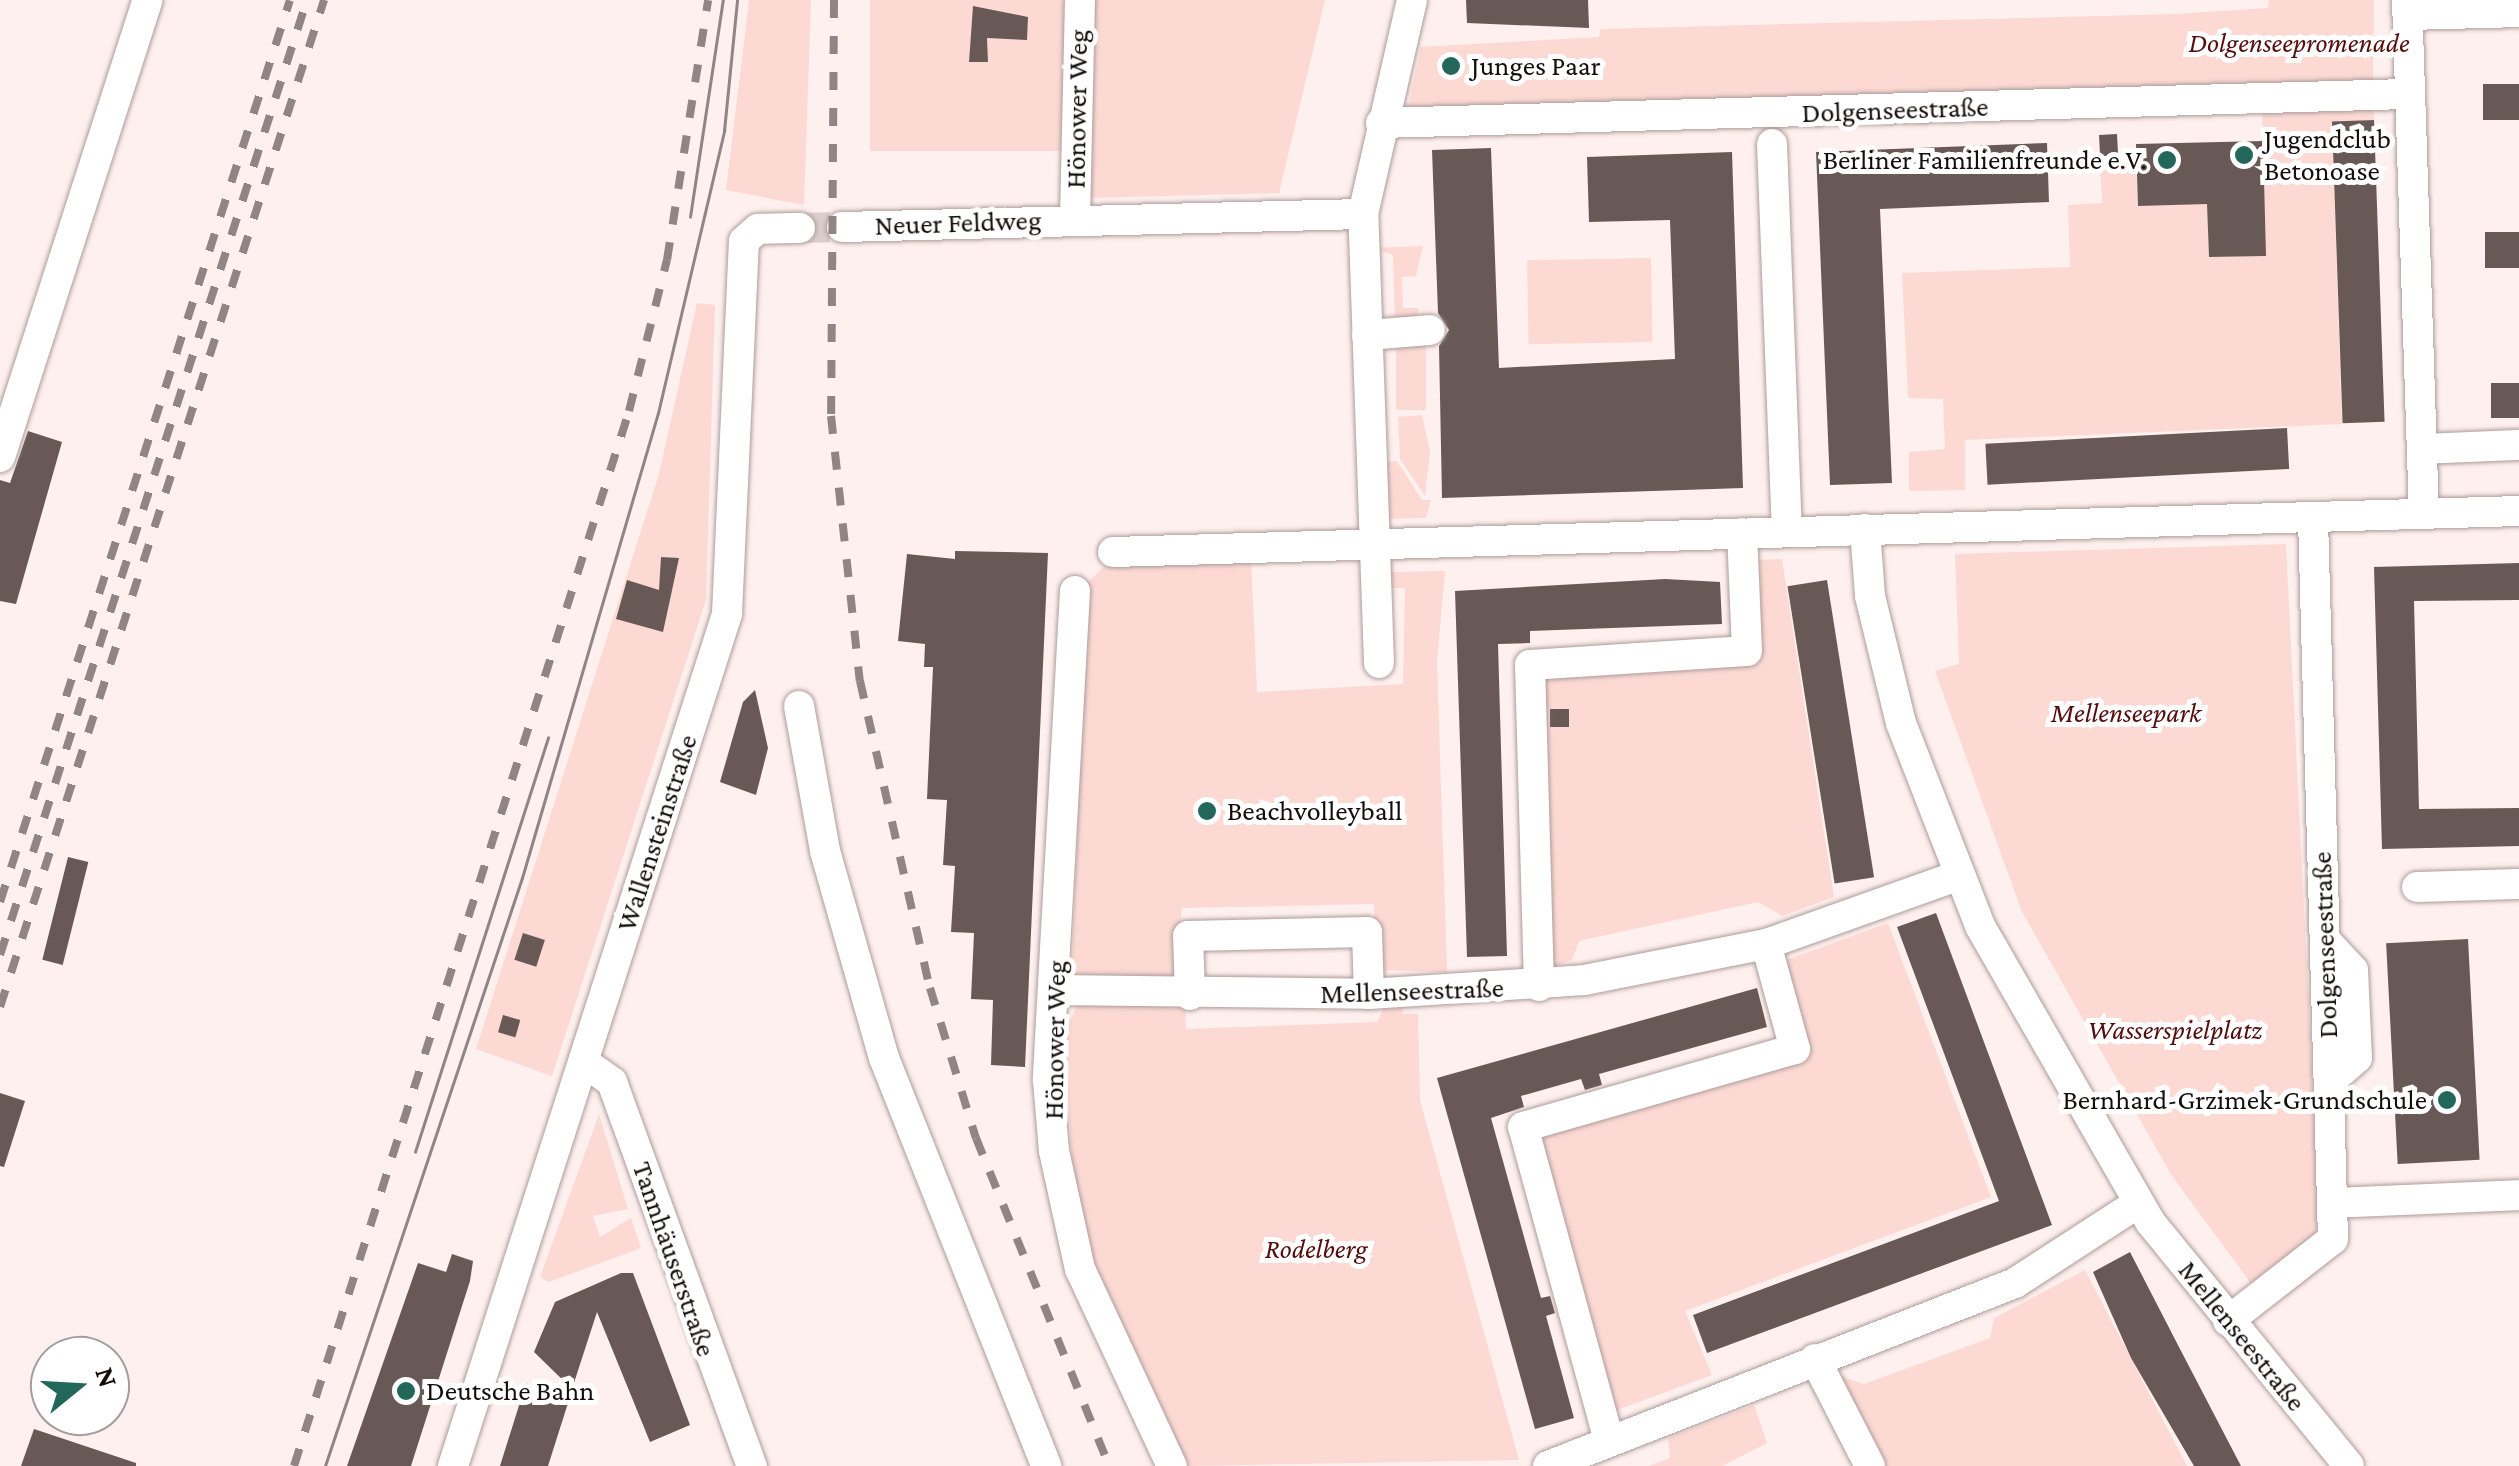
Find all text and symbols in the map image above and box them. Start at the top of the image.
park label: Dolgenseepromenade [2188,26,2410,60]
street label: Hönower Weg [1059,29,1095,189]
place label: Junges Paar [1471,49,1601,83]
marker: Junges Paar [1440,55,1462,77]
street label: Dolgenseestraße [1801,90,1989,130]
place label: Jugendclub Betonoase [2264,122,2391,188]
place label: Berliner Familienfreunde e.V. [1823,143,2147,177]
marker: Jugendclub Betonoase [2233,144,2255,166]
marker: Berliner Familienfreunde e.V. [2156,149,2178,171]
street label: Neuer Feldweg [874,203,1042,243]
park label: Mellenseepark [2051,696,2201,730]
street label: Wallensteinstraße [609,730,705,936]
place label: Beachvolleyball [1227,794,1402,828]
marker: Beachvolleyball [1196,800,1218,822]
street label: Dolgenseestraße [2305,851,2345,1039]
street label: Hönower Weg [1037,960,1073,1120]
street label: Mellenseestraße [1320,971,1504,1011]
park label: Wasserspielplatz [2088,1013,2262,1047]
place label: Bernhard-Grzimek-Grundschule [2063,1083,2427,1117]
marker: Bernhard-Grzimek-Grundschule [2436,1089,2458,1111]
street label: Tannhäuserstraße [625,1157,723,1361]
park label: Rodelberg [1265,1232,1367,1266]
street label: Mellenseestraße [2171,1254,2313,1418]
north arrow [30,1336,130,1436]
text: N [89,1363,125,1391]
place label: Deutsche Bahn [426,1374,594,1408]
marker: Deutsche Bahn [395,1380,417,1402]

